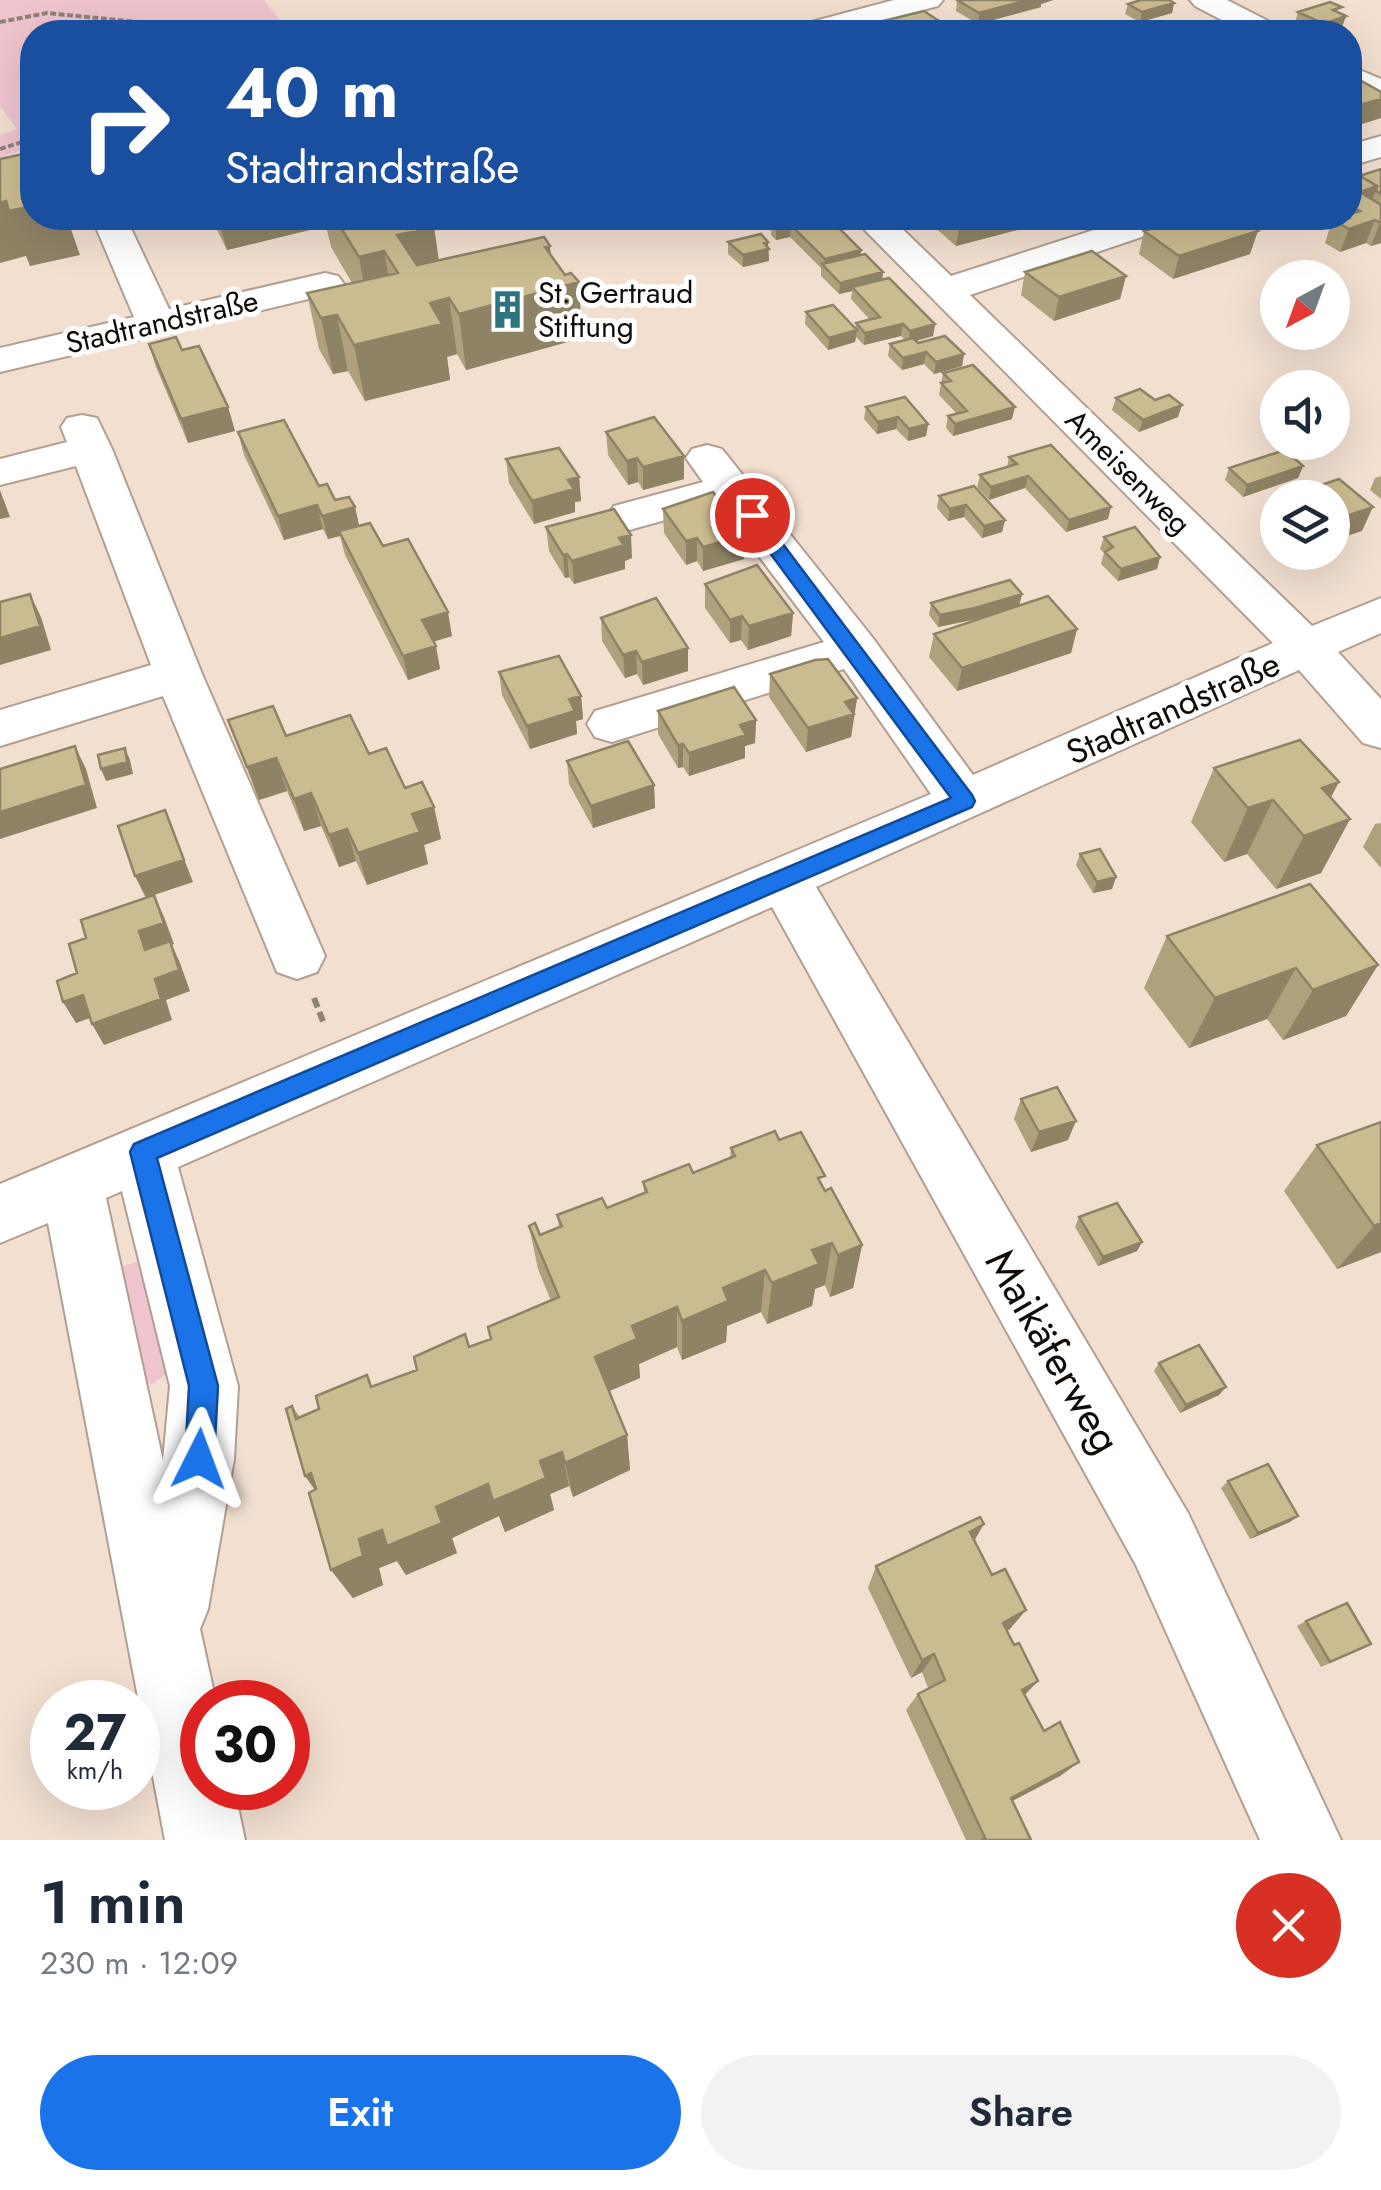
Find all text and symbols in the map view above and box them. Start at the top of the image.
text: 40 m [225,42,399,143]
icon: right [60,60,190,190]
text: Stadtrandstraße [225,135,520,200]
north arrow [1260,260,1350,350]
map controls [1260,260,1350,570]
place label: St. Gertraud Stiftung [538,271,693,348]
street label: Stadtrandstraße [61,278,262,365]
building icon: St. Gertraud Stiftung [487,289,529,331]
button: sound [1260,370,1350,460]
street label: Ameisenweg [1056,399,1201,544]
pin [710,473,795,558]
button: layers [1260,480,1350,570]
icon: arrive [725,488,780,543]
street label: Stadtrandstraße [1058,639,1288,777]
street label: Maikäferweg [970,1238,1137,1465]
position arrow [147,1407,251,1511]
speed limit sign: 30 [180,1680,310,1810]
text: 27 [64,1696,126,1769]
text: km/h [67,1752,123,1788]
text: 1 min [40,1859,186,1946]
button: close [1236,1873,1341,1978]
text: 230 m · 12:09 [40,1940,238,1986]
button: Exit [40,2055,681,2170]
button: Share [701,2055,1341,2170]

